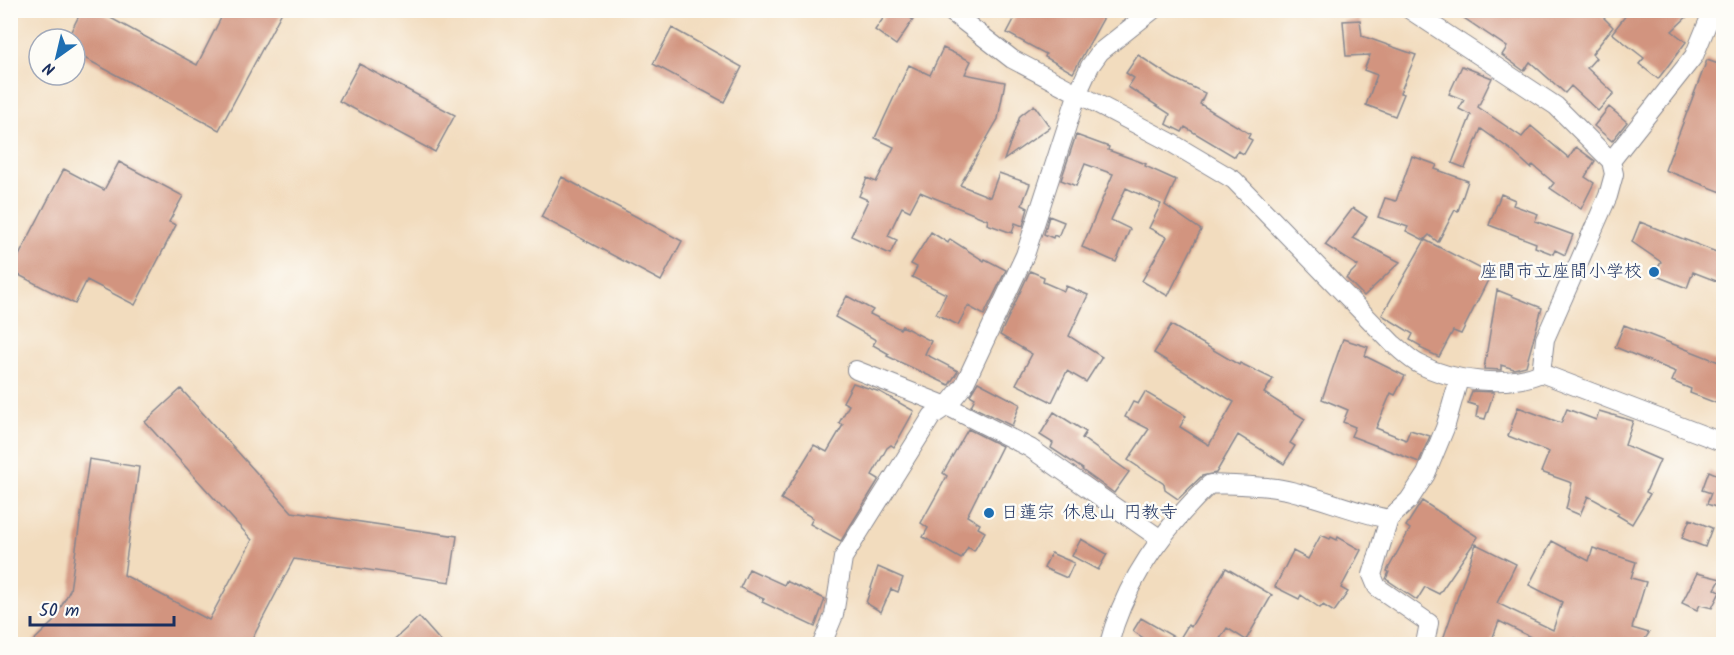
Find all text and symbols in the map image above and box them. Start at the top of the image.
north arrow [27,27,87,87]
text: N [38,55,61,81]
place label: 座間市立座間小学校 [1480,258,1642,287]
marker: 座間市立座間小学校 [1647,265,1661,279]
place label: 日蓮宗 休息山 円教寺 [1001,499,1177,528]
marker: 日蓮宗 休息山 円教寺 [982,506,996,520]
scale bar [30,589,174,627]
text: 50 m [39,597,79,626]

